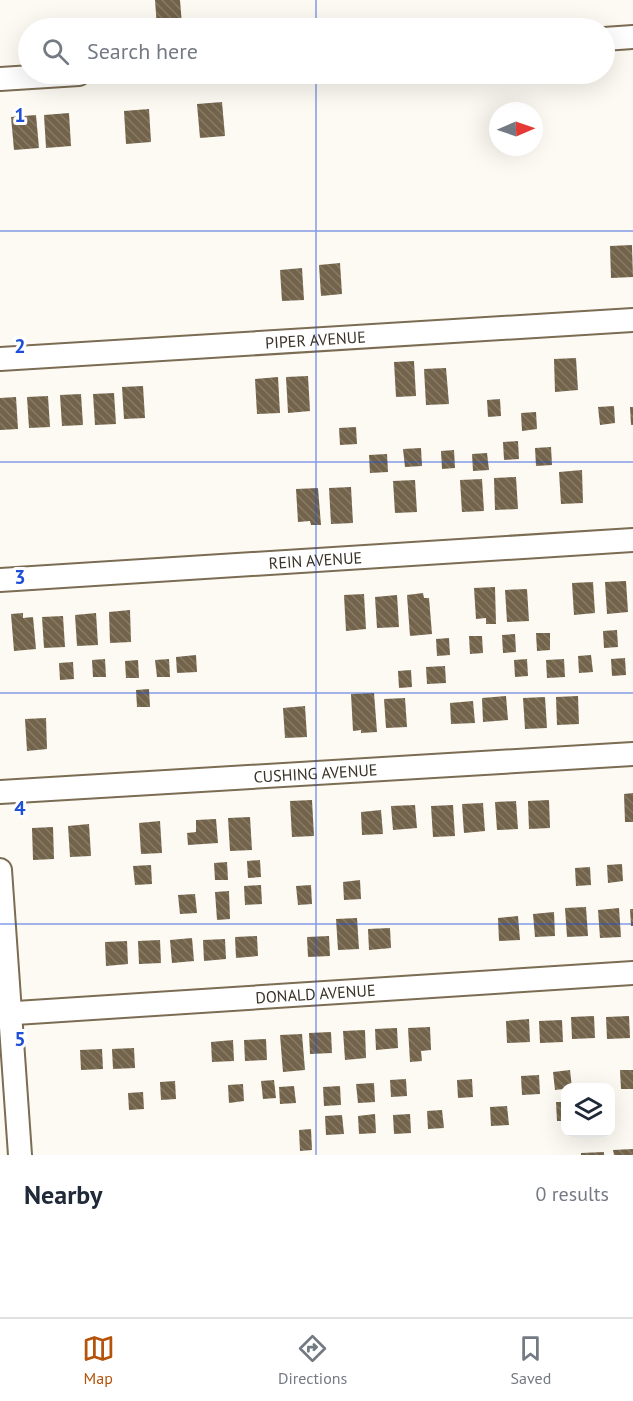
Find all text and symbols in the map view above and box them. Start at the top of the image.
search box [18,18,615,84]
icon: search [39,35,72,68]
text: Search here [87,37,198,65]
text: 1 [14,102,26,128]
north arrow [489,102,543,156]
street label: PIPER AVENUE [265,326,366,353]
text: 2 [14,333,26,359]
street label: REIN AVENUE [268,547,363,573]
text: 3 [14,564,26,590]
street label: CUSHING AVENUE [253,759,378,787]
text: 4 [14,795,26,821]
street label: DONALD AVENUE [255,980,376,1007]
text: 5 [14,1026,26,1052]
map controls [561,1083,615,1137]
button: layers [561,1083,615,1137]
text: Nearby [24,1178,102,1211]
text: 0 results [536,1181,609,1207]
tab: Map [82,1332,115,1388]
tab: Directions [278,1332,347,1388]
tab: Saved [511,1332,551,1388]

